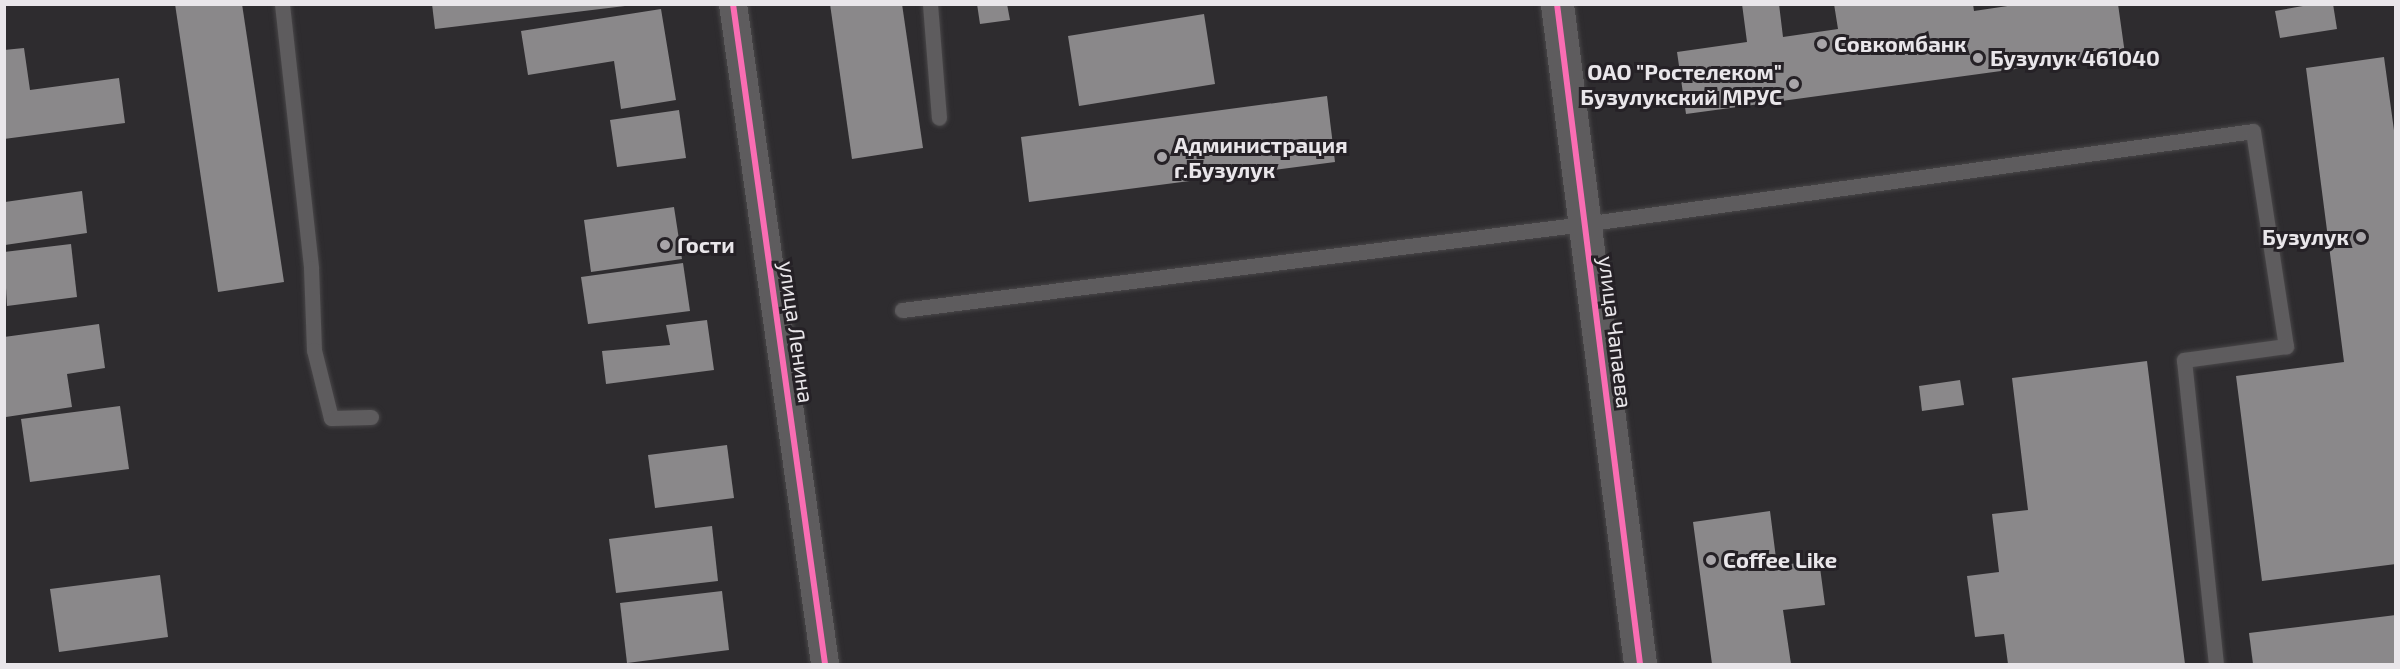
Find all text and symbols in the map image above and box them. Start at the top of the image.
place label: Совкомбанк [1834,31,1967,57]
marker: Совкомбанк [1815,37,1829,51]
place label: Бузулук 461040 [1990,45,2160,71]
marker: Бузулук 461040 [1971,51,1985,65]
place label: ОАО "Ростелеком" Бузулукский МРУС [1580,58,1782,110]
marker: ОАО "Ростелеком" Бузулукский МРУС [1787,77,1801,91]
place label: Администрация г.Бузулук [1174,131,1348,182]
marker: Администрация г.Бузулук [1155,150,1169,164]
place label: Бузулук [2262,224,2349,250]
marker: Бузулук [2354,230,2368,244]
place label: Гости [677,232,735,258]
marker: Гости [658,238,672,252]
street label: улица Чапаева [1594,254,1638,410]
street label: улица Ленина [774,259,820,405]
place label: Coffee Like [1723,547,1837,573]
marker: Coffee Like [1704,553,1718,567]

